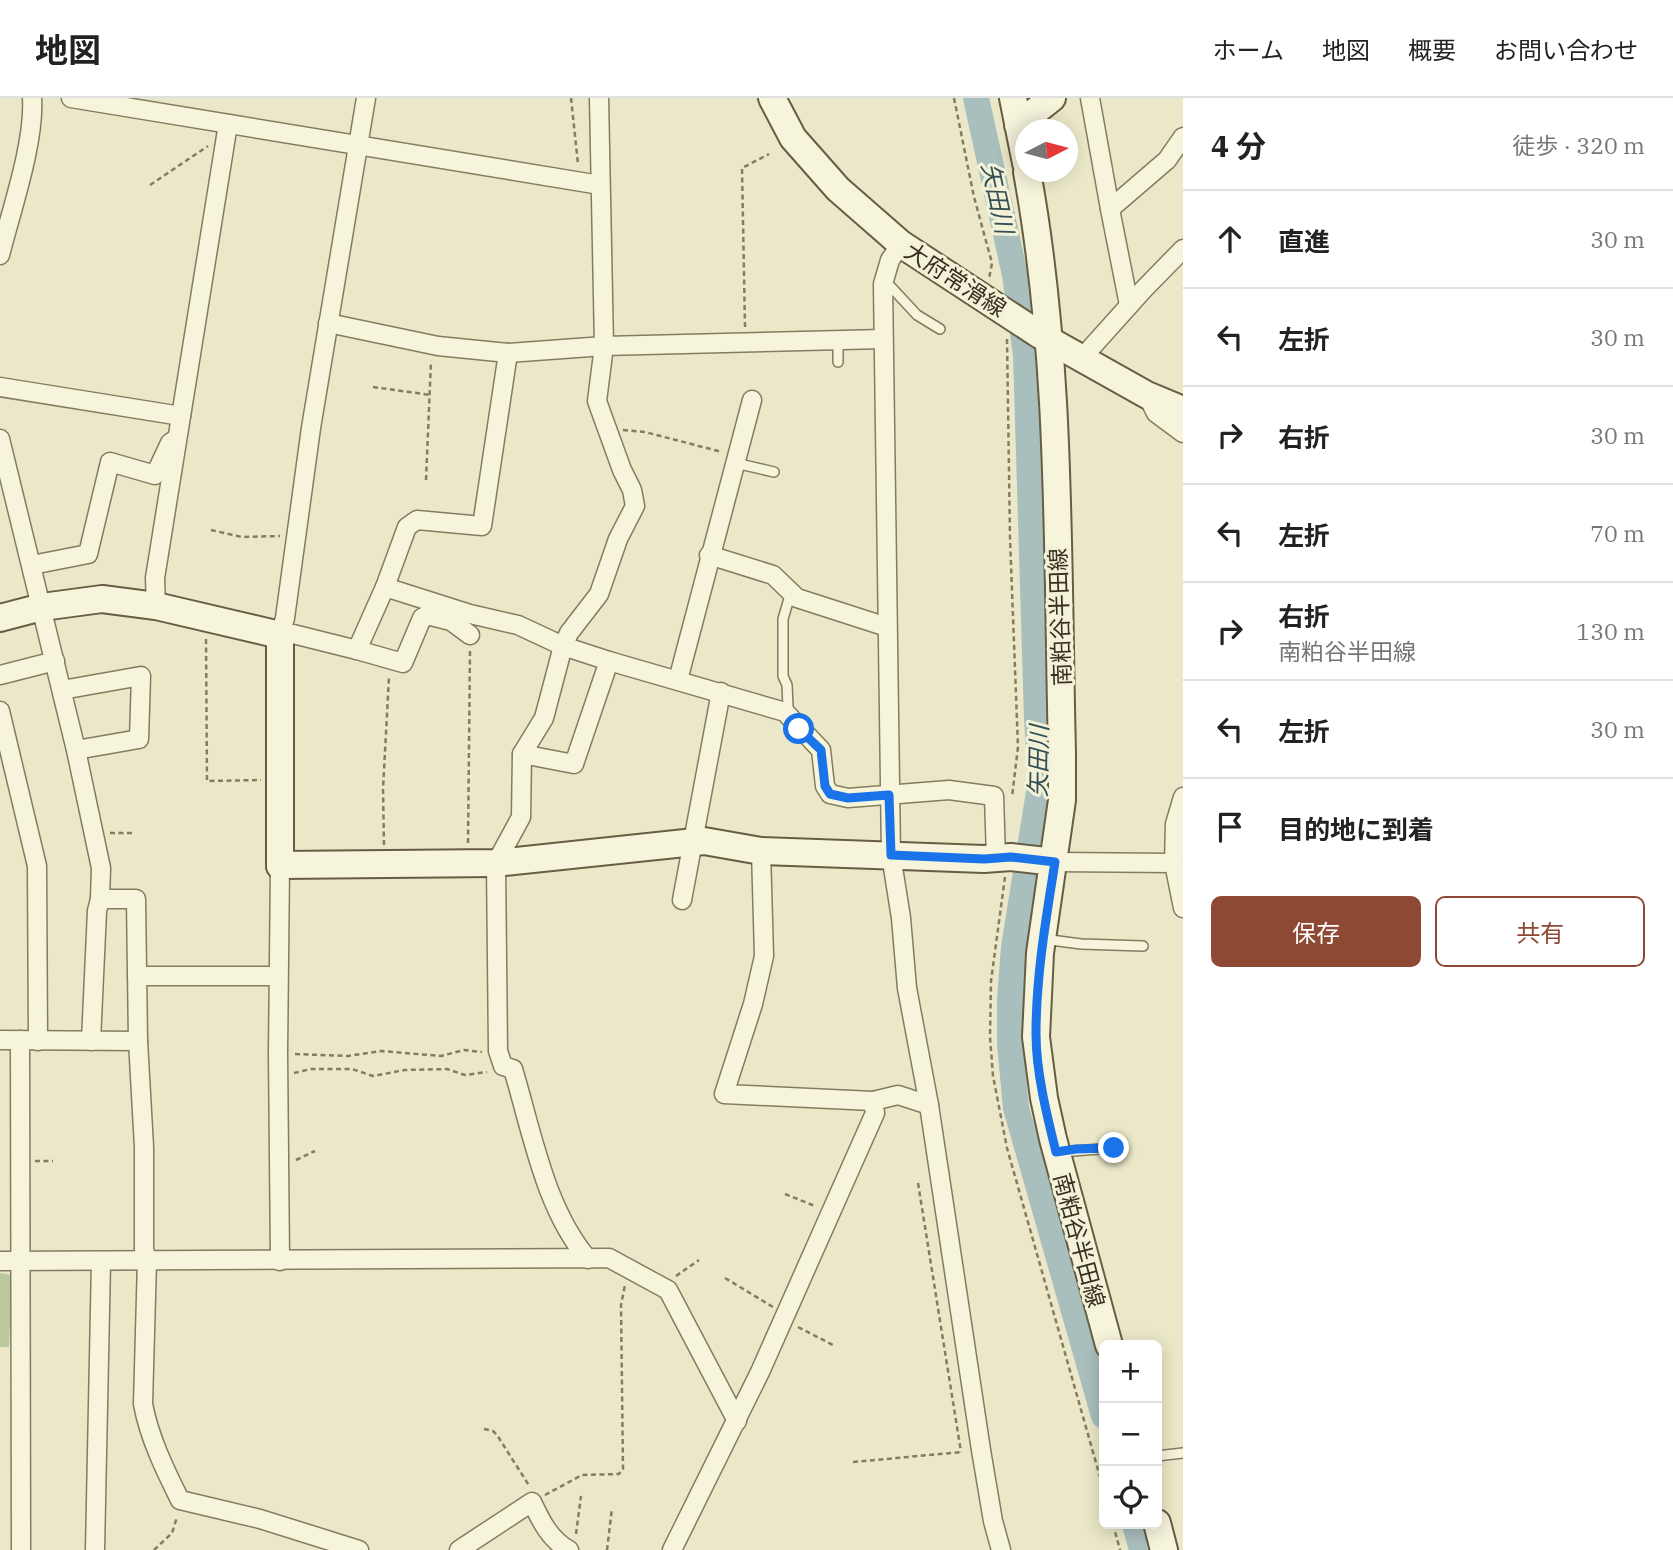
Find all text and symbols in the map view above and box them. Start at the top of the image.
text: 地図 [35,28,101,71]
text: ホーム [1213,34,1284,66]
text: 地図 [1322,34,1370,66]
text: 概要 [1408,34,1456,66]
text: お問い合わせ [1494,34,1638,66]
north arrow [1015,119,1078,182]
text: 4 分 [1211,126,1266,165]
text: 徒歩 · 320 m [1512,130,1645,160]
water label: 矢田川 [975,159,1022,239]
icon: ahead [1211,220,1249,258]
text: 直進 [1278,224,1330,258]
text: 30 m [1590,224,1645,254]
street label: 大府常滑線 [900,235,1012,323]
icon: left [1211,318,1249,356]
text: 左折 [1278,322,1330,356]
text: 30 m [1590,322,1645,352]
icon: right [1211,416,1249,454]
text: 右折 [1278,420,1330,454]
text: 30 m [1590,420,1645,450]
icon: left [1211,514,1249,552]
text: 左折 [1278,518,1330,552]
text: 70 m [1590,518,1645,548]
street label: 南粕谷半田線 [1042,548,1076,686]
text: 右折 [1278,599,1330,633]
icon: right [1211,612,1249,650]
text: 130 m [1576,616,1645,646]
text: 南粕谷半田線 [1278,636,1416,666]
icon: left [1211,710,1249,748]
route start [783,713,814,744]
text: 左折 [1278,714,1330,748]
text: 30 m [1590,714,1645,744]
water label: 矢田川 [1021,722,1055,797]
icon: arrive [1211,808,1249,846]
text: 目的地に到着 [1278,812,1434,846]
button: 保存 [1211,896,1421,967]
button: 共有 [1435,896,1645,967]
route end [1098,1132,1129,1163]
street label: 南粕谷半田線 [1048,1169,1112,1311]
map controls [1099,1340,1162,1529]
button: + [1099,1340,1162,1403]
button: − [1099,1403,1162,1466]
button: locate [1099,1466,1162,1529]

